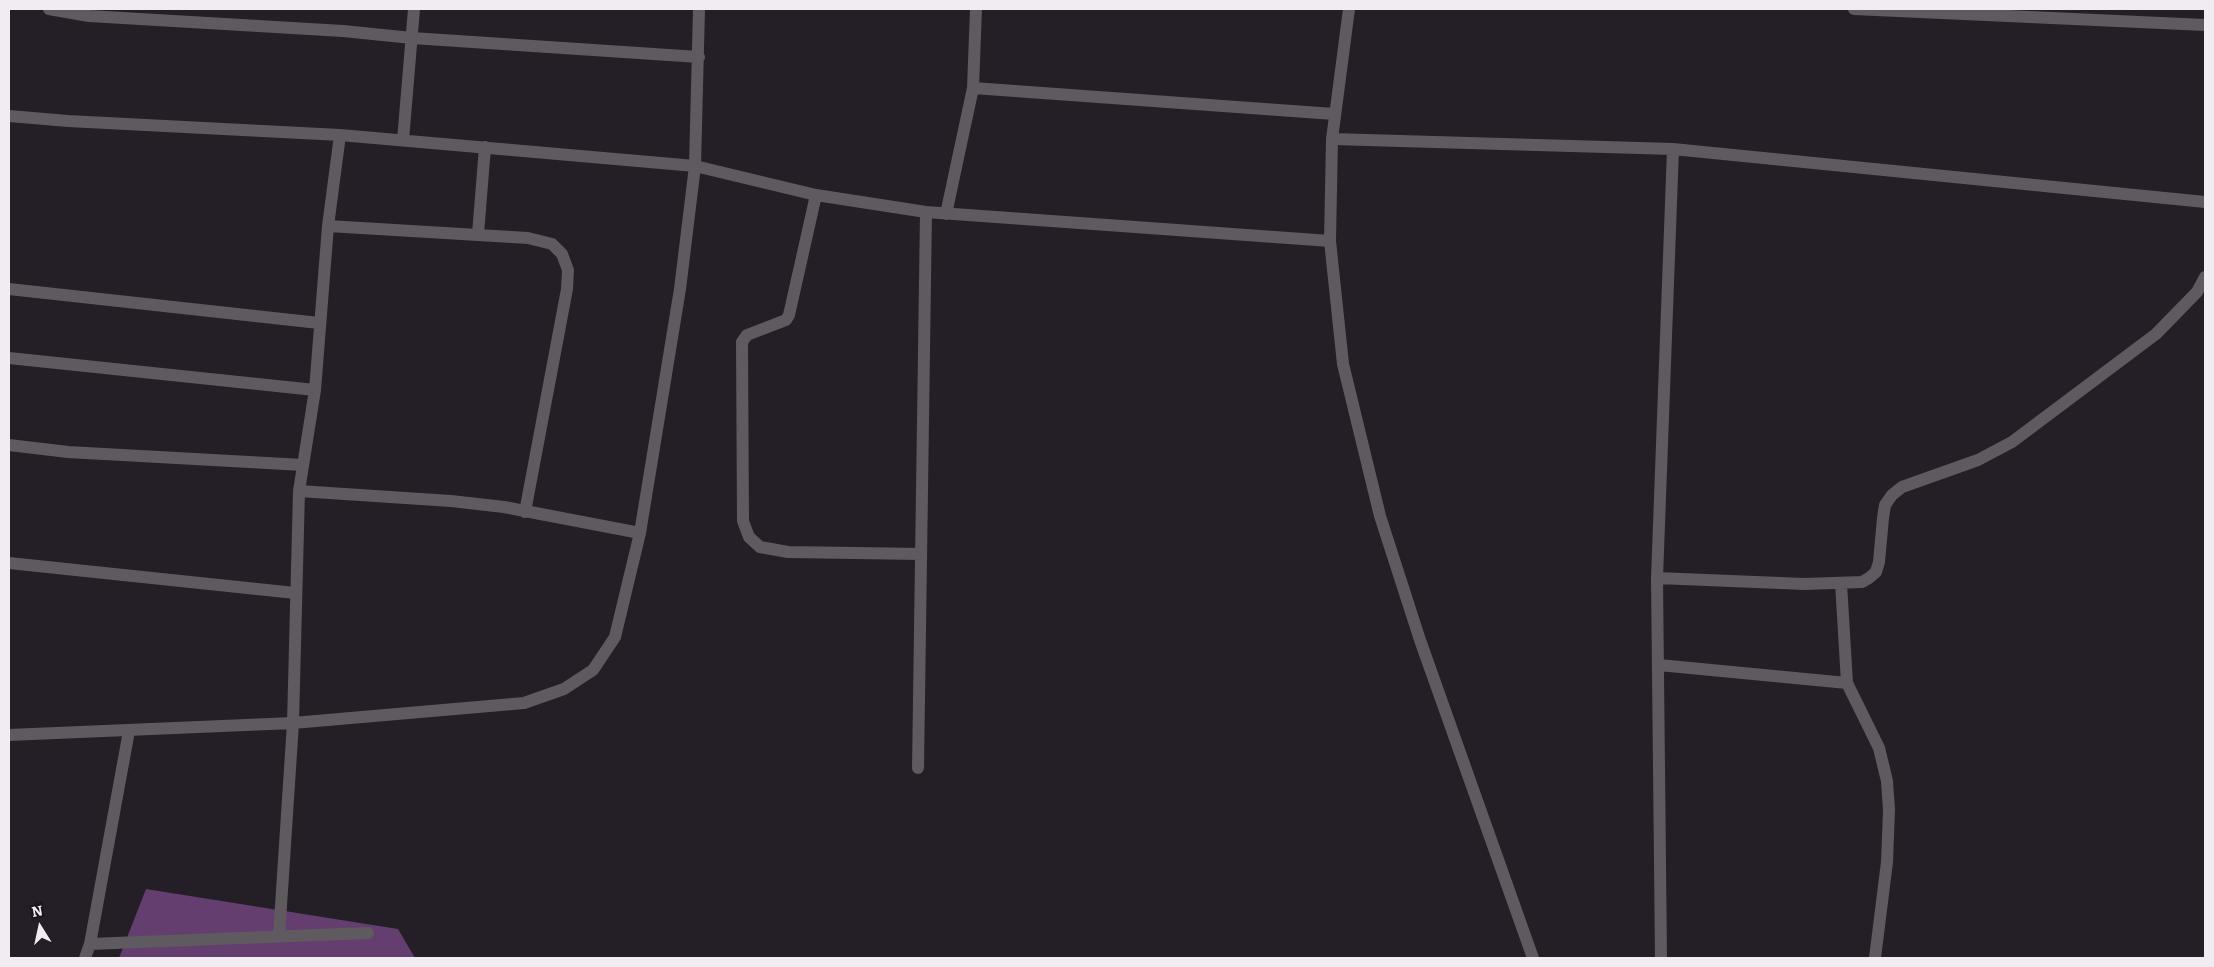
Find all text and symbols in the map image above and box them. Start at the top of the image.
north arrow [15,902,65,952]
text: N [31,902,44,921]

